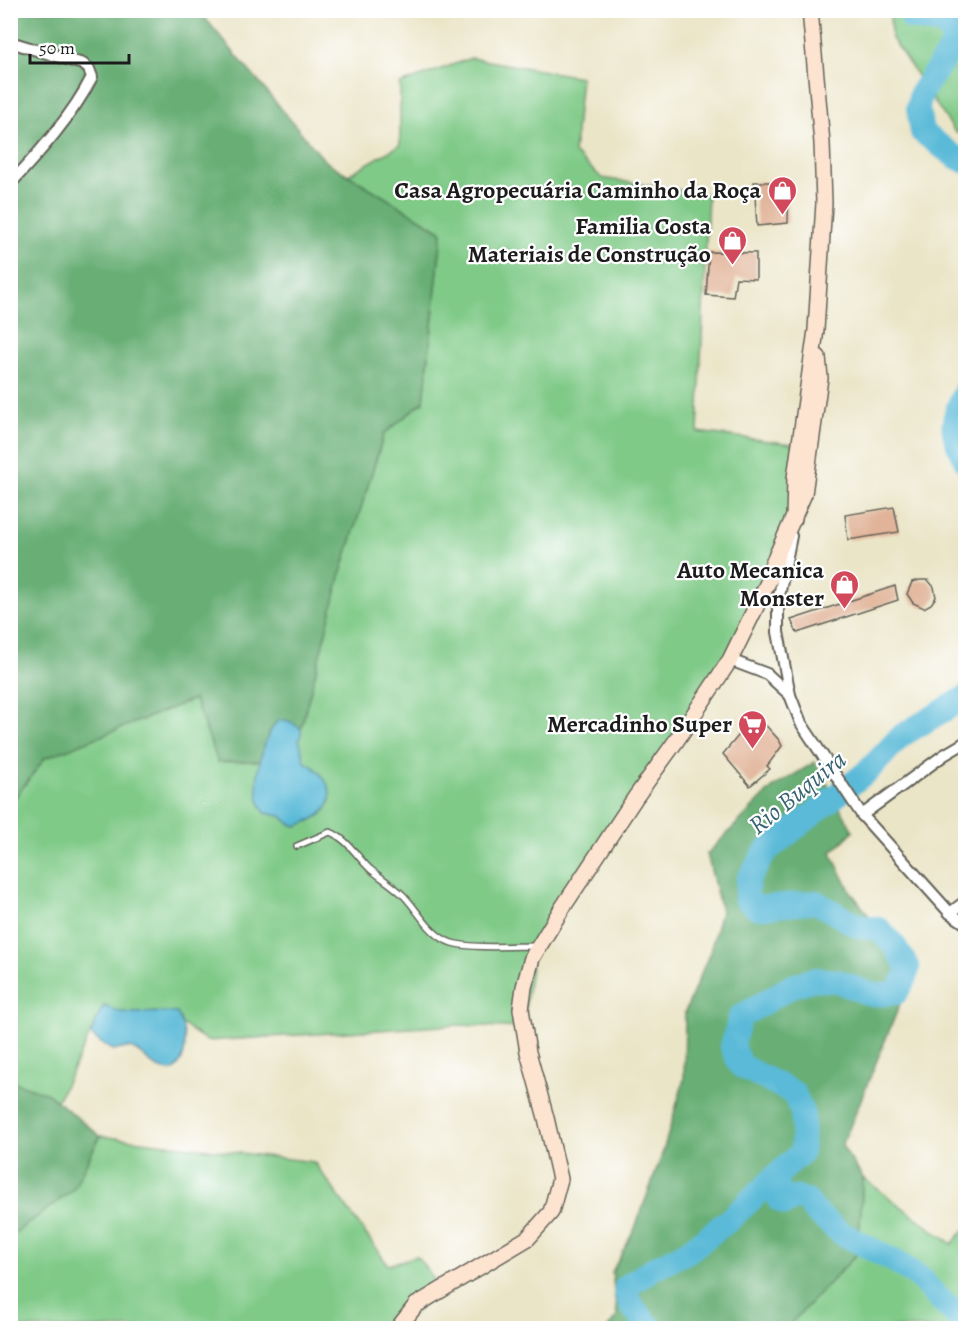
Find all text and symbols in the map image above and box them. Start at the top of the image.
scale bar [30,27,129,65]
text: 50 m [39,36,75,60]
place label: Casa Agropecuária Caminho da Roça [394,174,761,206]
shop icon: Casa Agropecuária Caminho da Roça [766,174,798,216]
place label: Familia Costa Materiais de Construção [468,210,711,270]
shop icon: Familia Costa Materiais de Construção [716,224,748,266]
place label: Auto Mecanica Monster [676,554,824,614]
shop icon: Auto Mecanica Monster [829,568,861,610]
place label: Mercadinho Super [547,708,732,740]
supermarket icon: Mercadinho Super [737,708,769,750]
water label: Rio Buquira [741,742,853,843]

